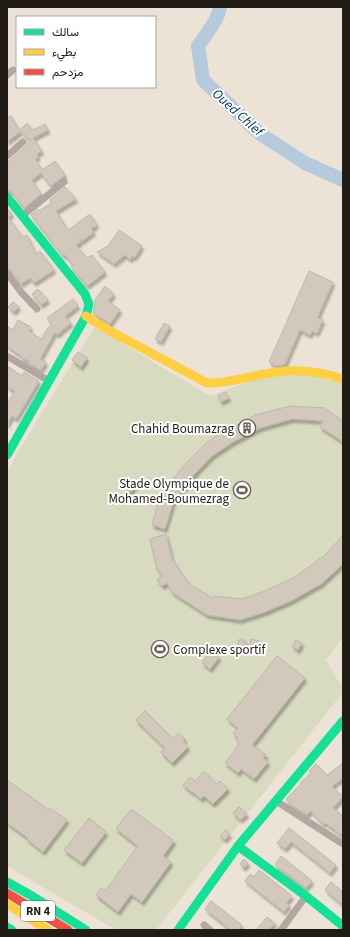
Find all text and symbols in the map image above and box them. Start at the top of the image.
legend [16,16,156,88]
text: سالك [52,24,79,41]
text: بطيء [52,44,76,62]
text: مزدحم [52,64,83,81]
water label: Oued Chlef [207,84,269,142]
building icon: Chahid Boumazrag [237,418,257,438]
place label: Chahid Boumazrag [131,420,234,438]
place label: Stade Olympique de Mohamed-Boumezrag [109,475,229,508]
sports icon: Stade Olympique de Mohamed-Boumezrag [232,480,252,500]
sports icon: Complexe sportif [150,639,170,659]
place label: Complexe sportif [173,641,267,659]
road number: RN 4 [21,901,55,921]

